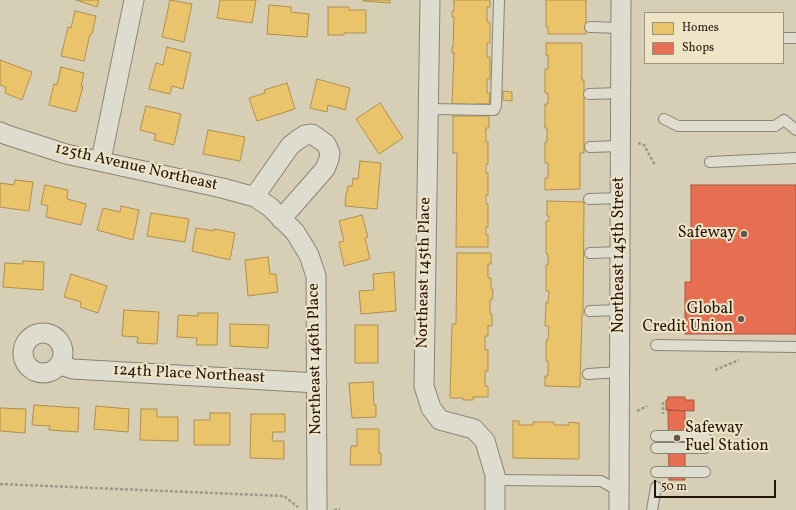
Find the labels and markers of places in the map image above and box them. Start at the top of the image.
place label: Safeway [678,224,736,244]
marker: Safeway [739,229,749,239]
place label: Global Credit Union [642,300,733,338]
marker: Global Credit Union [736,314,746,324]
place label: Safeway Fuel Station [685,419,769,457]
marker: Safeway Fuel Station [672,433,682,443]

